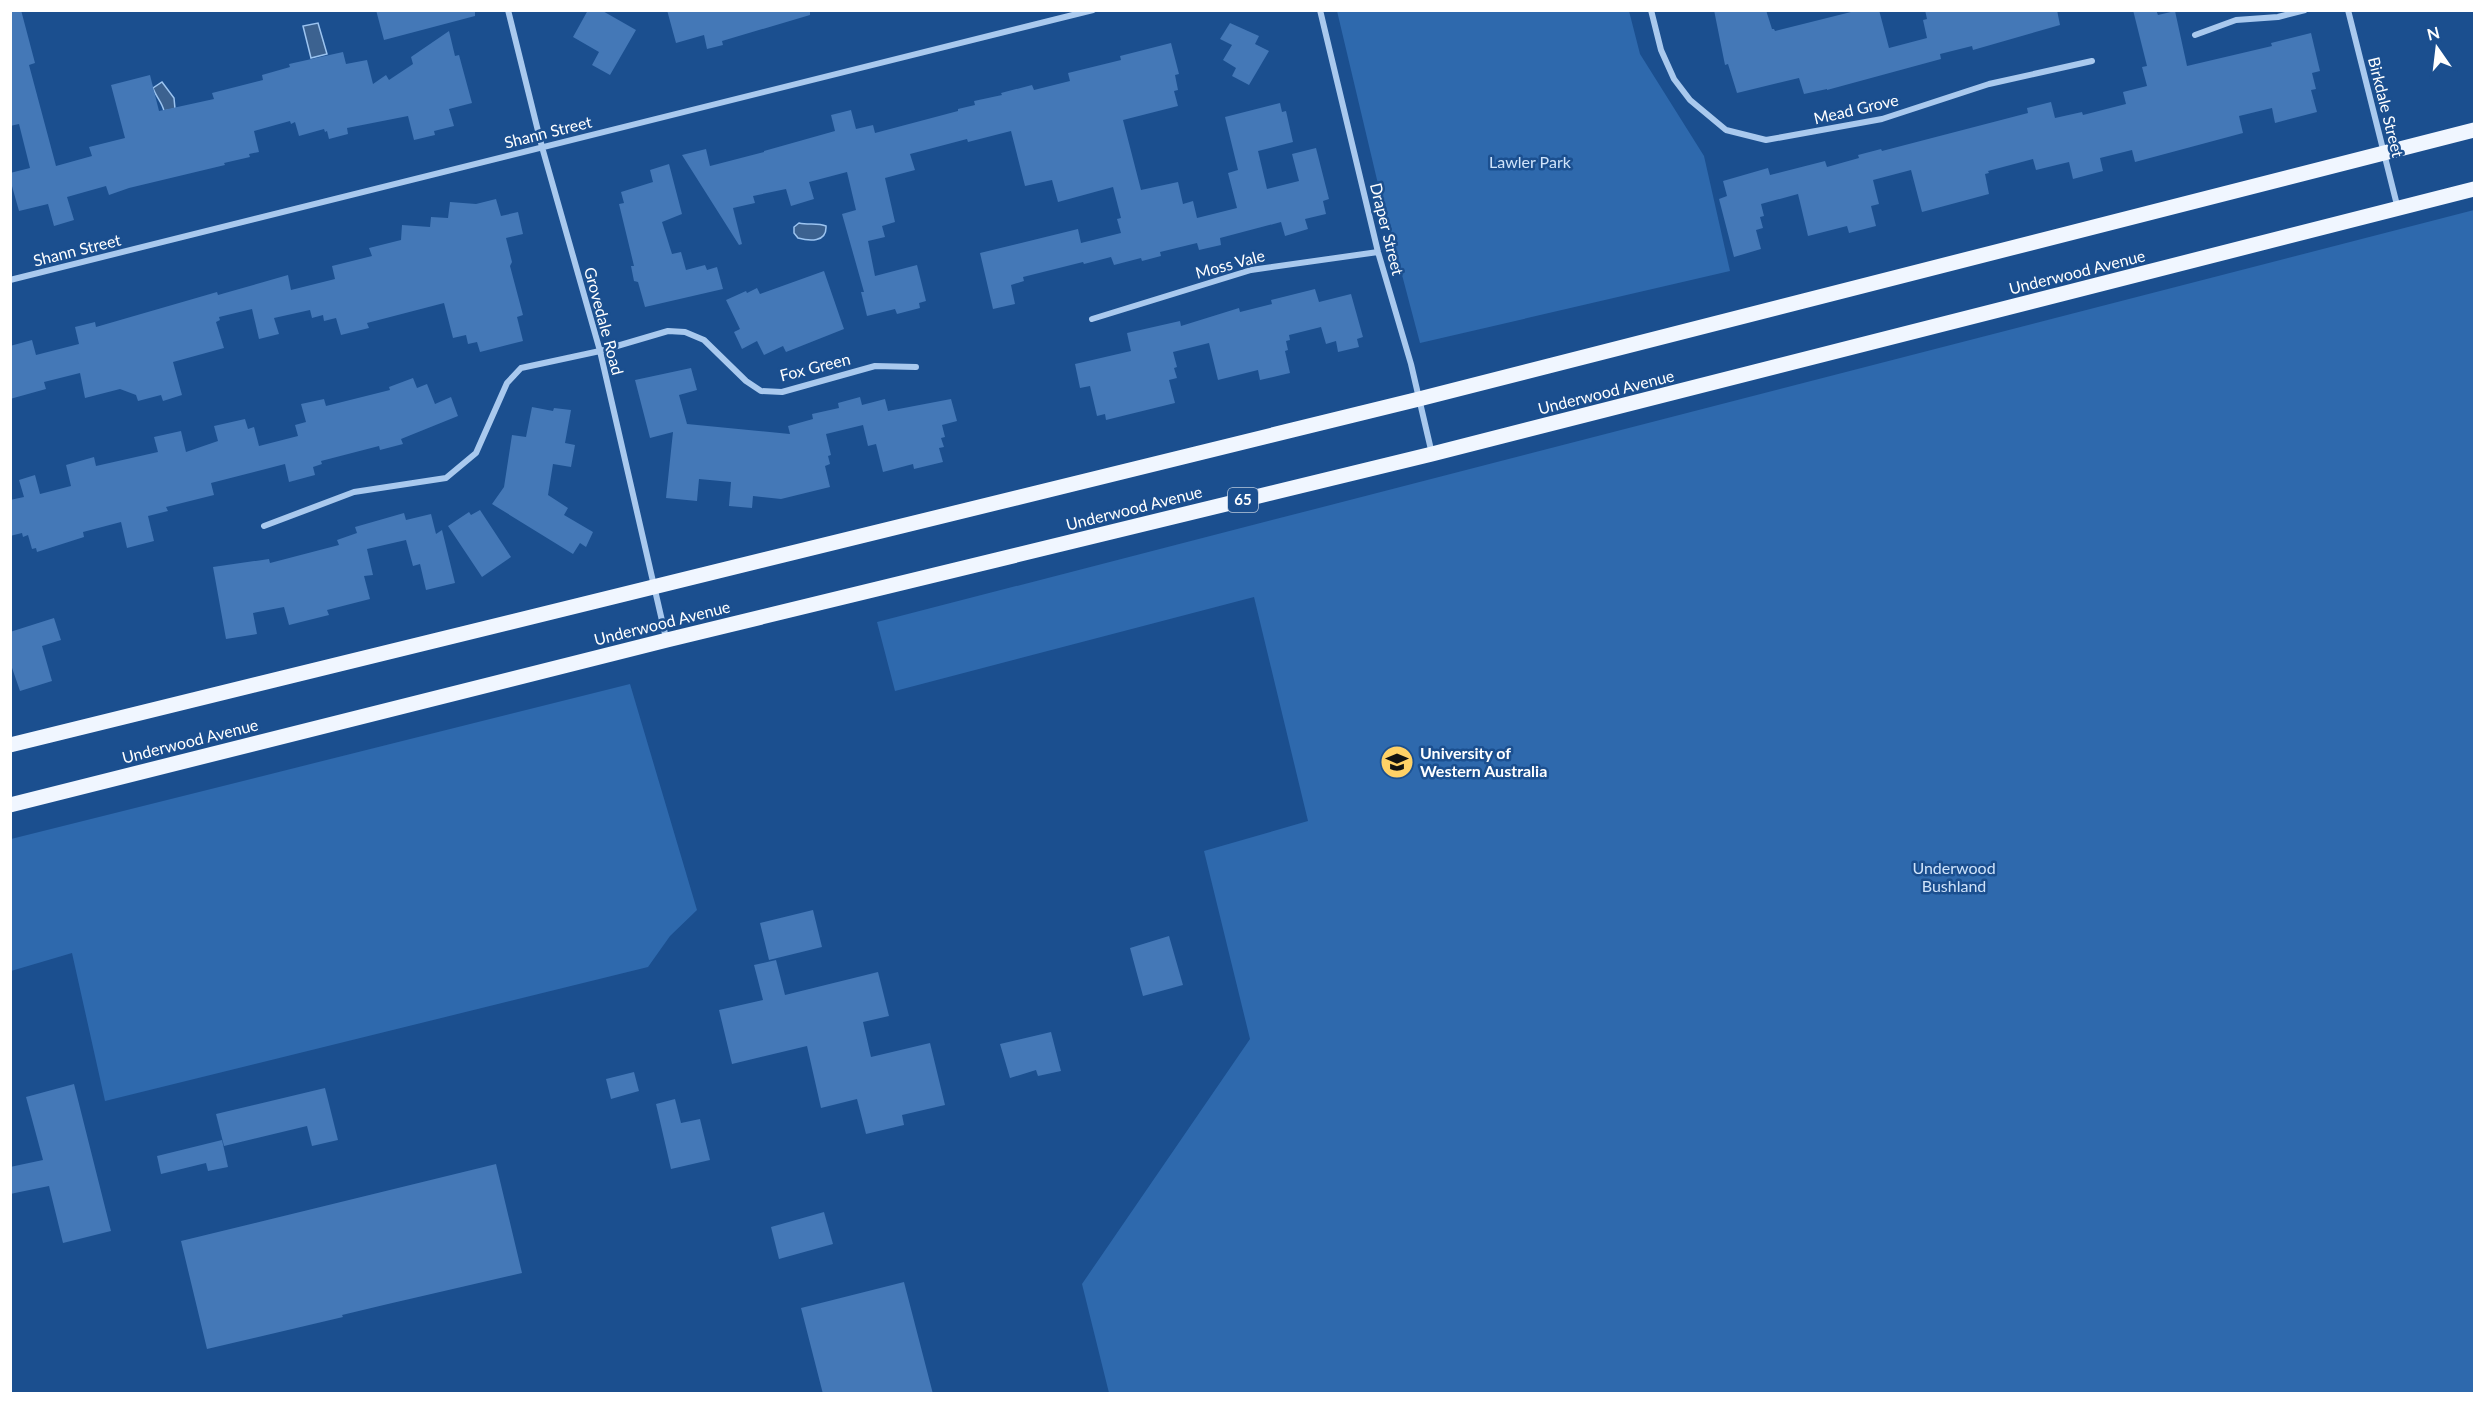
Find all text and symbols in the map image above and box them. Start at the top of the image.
north arrow [2407,18,2467,78]
text: N [2425,22,2442,44]
street label: Birkdale Street [2365,55,2408,159]
street label: Mead Grove [1812,90,1900,127]
street label: Shann Street [502,111,594,152]
park label: Lawler Park [1489,152,1572,171]
street label: Draper Street [1367,181,1408,277]
street label: Shann Street [31,229,123,270]
street label: Moss Vale [1193,245,1267,282]
street label: Underwood Avenue [2007,245,2147,298]
street label: Grovedale Road [581,265,628,377]
street label: Fox Green [778,349,852,384]
street label: Underwood Avenue [1536,365,1676,418]
street label: Underwood Avenue [1064,481,1204,534]
road number: 65 [1228,488,1258,512]
street label: Underwood Avenue [592,596,732,649]
street label: Underwood Avenue [120,714,260,767]
place label: University of Western Australia [1420,743,1547,780]
school or university icon: University of Western Australia [1379,744,1415,780]
park label: Underwood Bushland [1912,858,1996,895]

